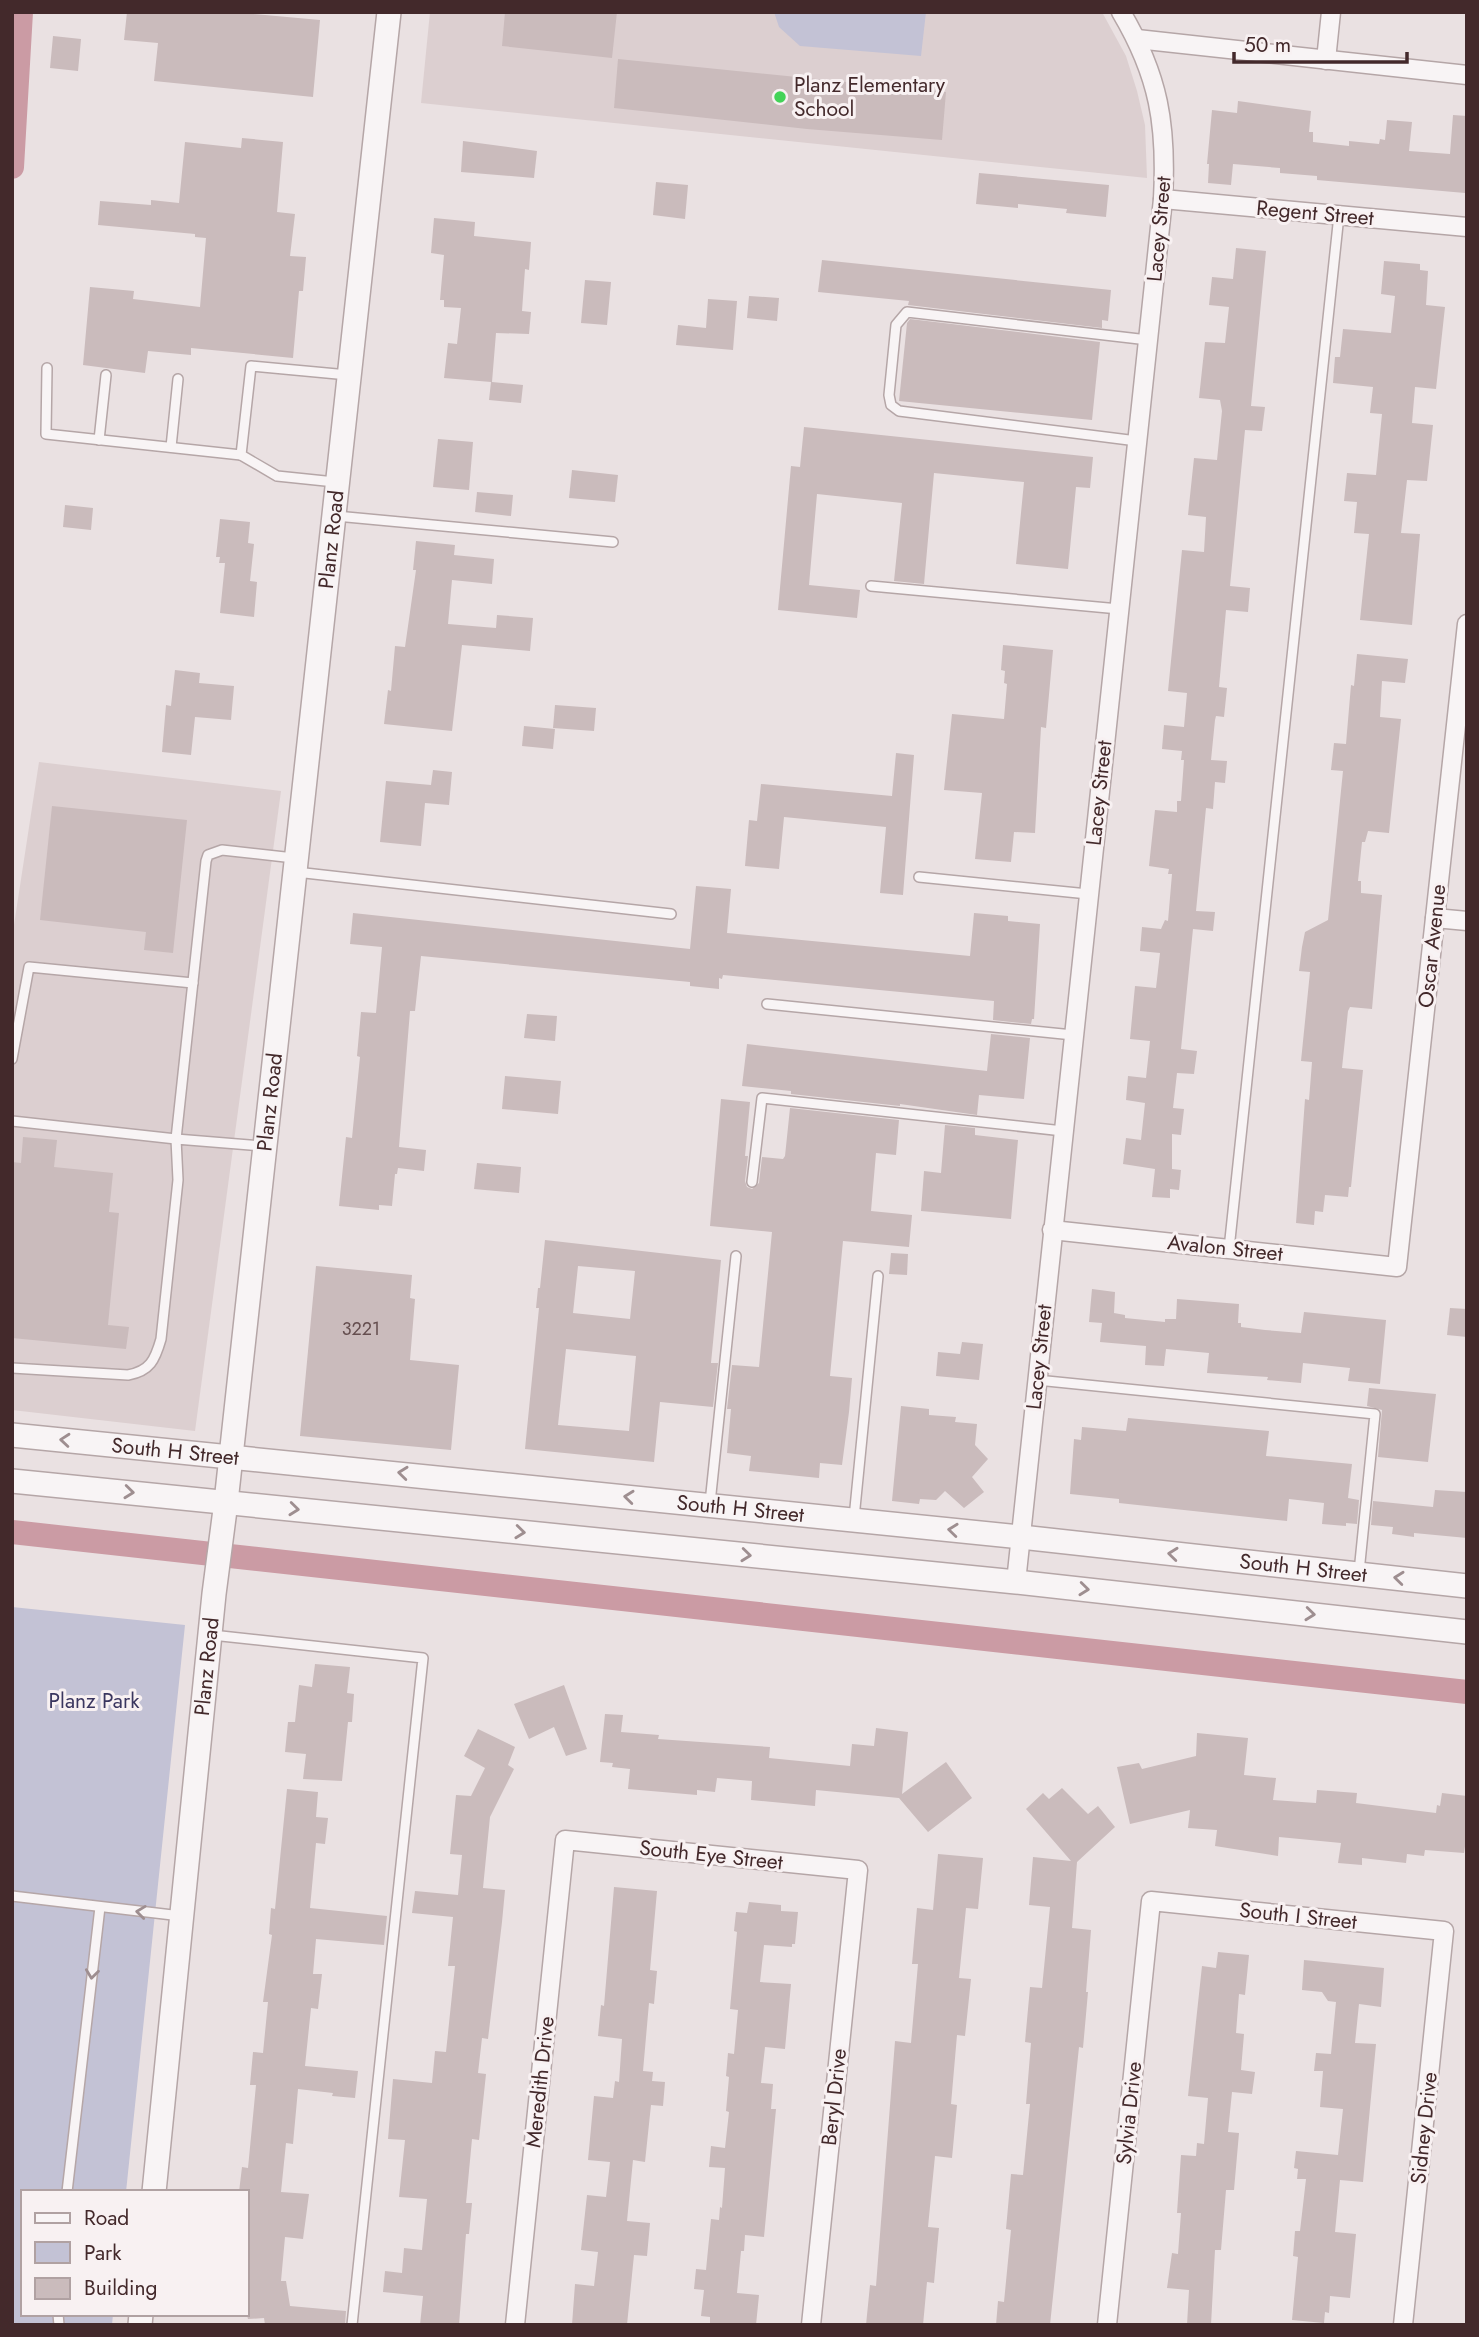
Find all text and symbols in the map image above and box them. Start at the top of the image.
scale bar [1234,21,1407,65]
text: 50 m [1244,30,1291,60]
place label: Planz Elementary School [794,70,946,124]
marker: Planz Elementary School [772,89,788,105]
street label: Lacey Street [1139,175,1179,283]
street label: Regent Street [1255,193,1375,233]
street label: Planz Road [311,489,352,590]
street label: Lacey Street [1079,739,1119,847]
street label: Oscar Avenue [1411,883,1453,1009]
street label: Planz Road [249,1051,290,1153]
street label: Avalon Street [1166,1227,1284,1269]
street label: Lacey Street [1019,1303,1059,1411]
house number: 3221 [342,1316,380,1342]
street label: South H Street [110,1430,240,1473]
one-way arrow [59,1433,70,1448]
one-way arrow [397,1466,409,1481]
one-way arrow [123,1485,135,1500]
street label: South H Street [675,1487,805,1530]
one-way arrow [624,1490,635,1505]
one-way arrow [288,1501,299,1516]
one-way arrow [947,1523,958,1538]
one-way arrow [515,1524,526,1539]
one-way arrow [1167,1546,1179,1561]
street label: South H Street [1238,1546,1368,1590]
one-way arrow [741,1547,752,1562]
one-way arrow [1393,1571,1405,1586]
one-way arrow [1078,1582,1090,1597]
one-way arrow [1304,1607,1316,1622]
street label: Planz Road [187,1616,227,1717]
park label: Planz Park [49,1686,140,1716]
street label: South Eye Street [638,1833,784,1877]
street label: South I Street [1238,1895,1358,1937]
one-way arrow [135,1904,147,1919]
one-way arrow [85,1969,100,1980]
street label: Meredith Drive [518,2015,562,2149]
street label: Beryl Drive [814,2047,854,2147]
street label: Sylvia Drive [1109,2060,1149,2166]
street label: Sidney Drive [1403,2070,1445,2186]
legend [21,2190,248,2316]
text: Road [84,2203,129,2233]
text: Park [84,2238,122,2268]
text: Building [84,2273,157,2303]

